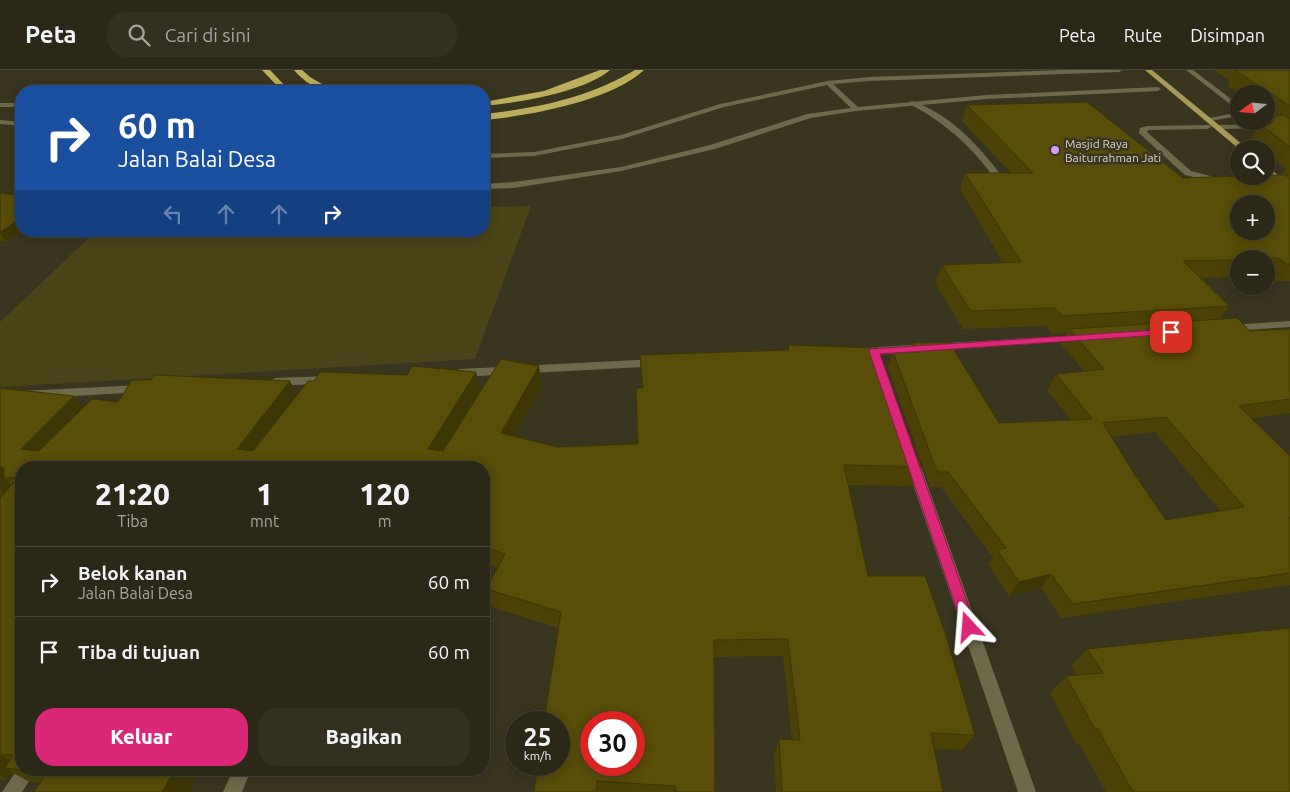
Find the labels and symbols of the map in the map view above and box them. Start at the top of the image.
north arrow [1230,85,1275,130]
place label: Masjid Raya Baiturrahman Jati [1065,137,1161,164]
marker: Masjid Raya Baiturrahman Jati [1049,144,1061,156]
pin [1150,311,1192,353]
position arrow [942,600,994,652]
speed limit sign: 30 [580,711,645,776]

